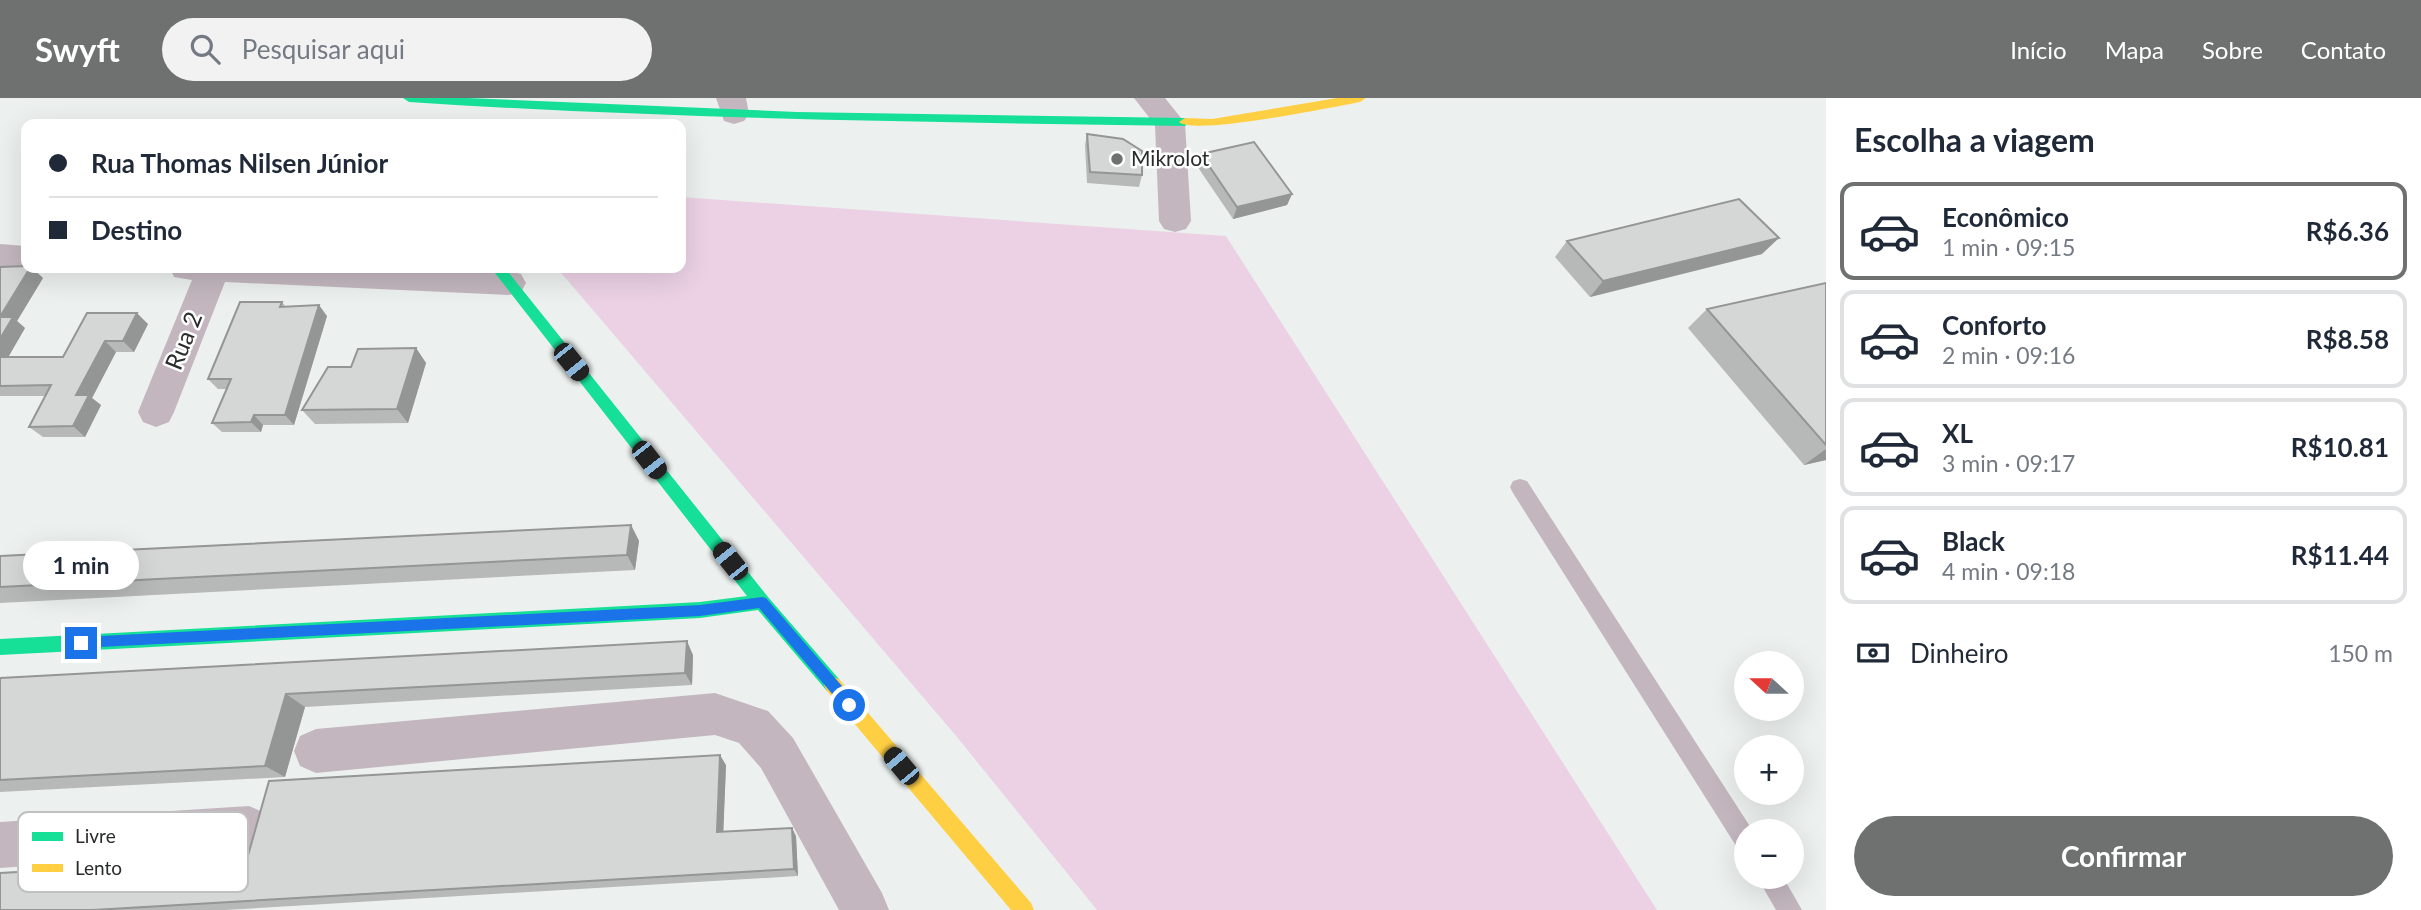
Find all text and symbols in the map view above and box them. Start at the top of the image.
search box [162,18,652,81]
text: Swyft [35,29,120,69]
icon: search [186,30,224,68]
text: Pesquisar aqui [242,33,405,65]
text: Início [2010,35,2067,64]
text: Mapa [2105,35,2164,64]
text: Sobre [2202,35,2263,64]
text: Contato [2301,35,2386,64]
text: Escolha a viagem [1854,120,2095,159]
place label: Mikrolot [1131,145,1210,170]
text: Rua Thomas Nilsen Júnior [91,147,388,179]
marker: Mikrolot [1109,151,1125,167]
icon: car [1858,200,1921,263]
text: Econômico [1942,201,2069,233]
text: Destino [91,214,182,246]
text: R$6.36 [2306,215,2389,247]
text: 1 min · 09:15 [1942,233,2075,261]
street label: Rua 2 [158,307,207,374]
icon: car [1858,308,1921,371]
text: Conforto [1942,309,2046,341]
text: R$8.58 [2306,323,2389,355]
car [550,339,593,385]
text: 2 min · 09:16 [1942,341,2075,369]
icon: car [1858,416,1921,479]
text: XL [1942,417,1973,449]
text: R$10.81 [2291,431,2389,463]
car [628,437,671,483]
text: 3 min · 09:17 [1942,449,2075,477]
icon: car [1858,524,1921,587]
text: Black [1942,525,2005,557]
car [709,538,752,584]
text: R$11.44 [2291,539,2389,571]
callout: 1 min [23,542,139,590]
text: 1 min [52,551,110,579]
text: 4 min · 09:18 [1942,557,2075,585]
route end [65,627,97,659]
icon: cash [1854,634,1892,672]
text: Dinheiro [1910,637,2008,669]
text: 150 m [2328,639,2393,667]
north arrow [1734,651,1804,721]
map controls [1734,651,1804,889]
route start [833,689,865,721]
button: + [1734,735,1804,805]
car [880,743,923,789]
legend [18,812,248,892]
button: Confirmar [1854,816,2393,896]
button: − [1734,819,1804,889]
text: Livre [75,824,116,847]
text: Lento [75,856,122,879]

